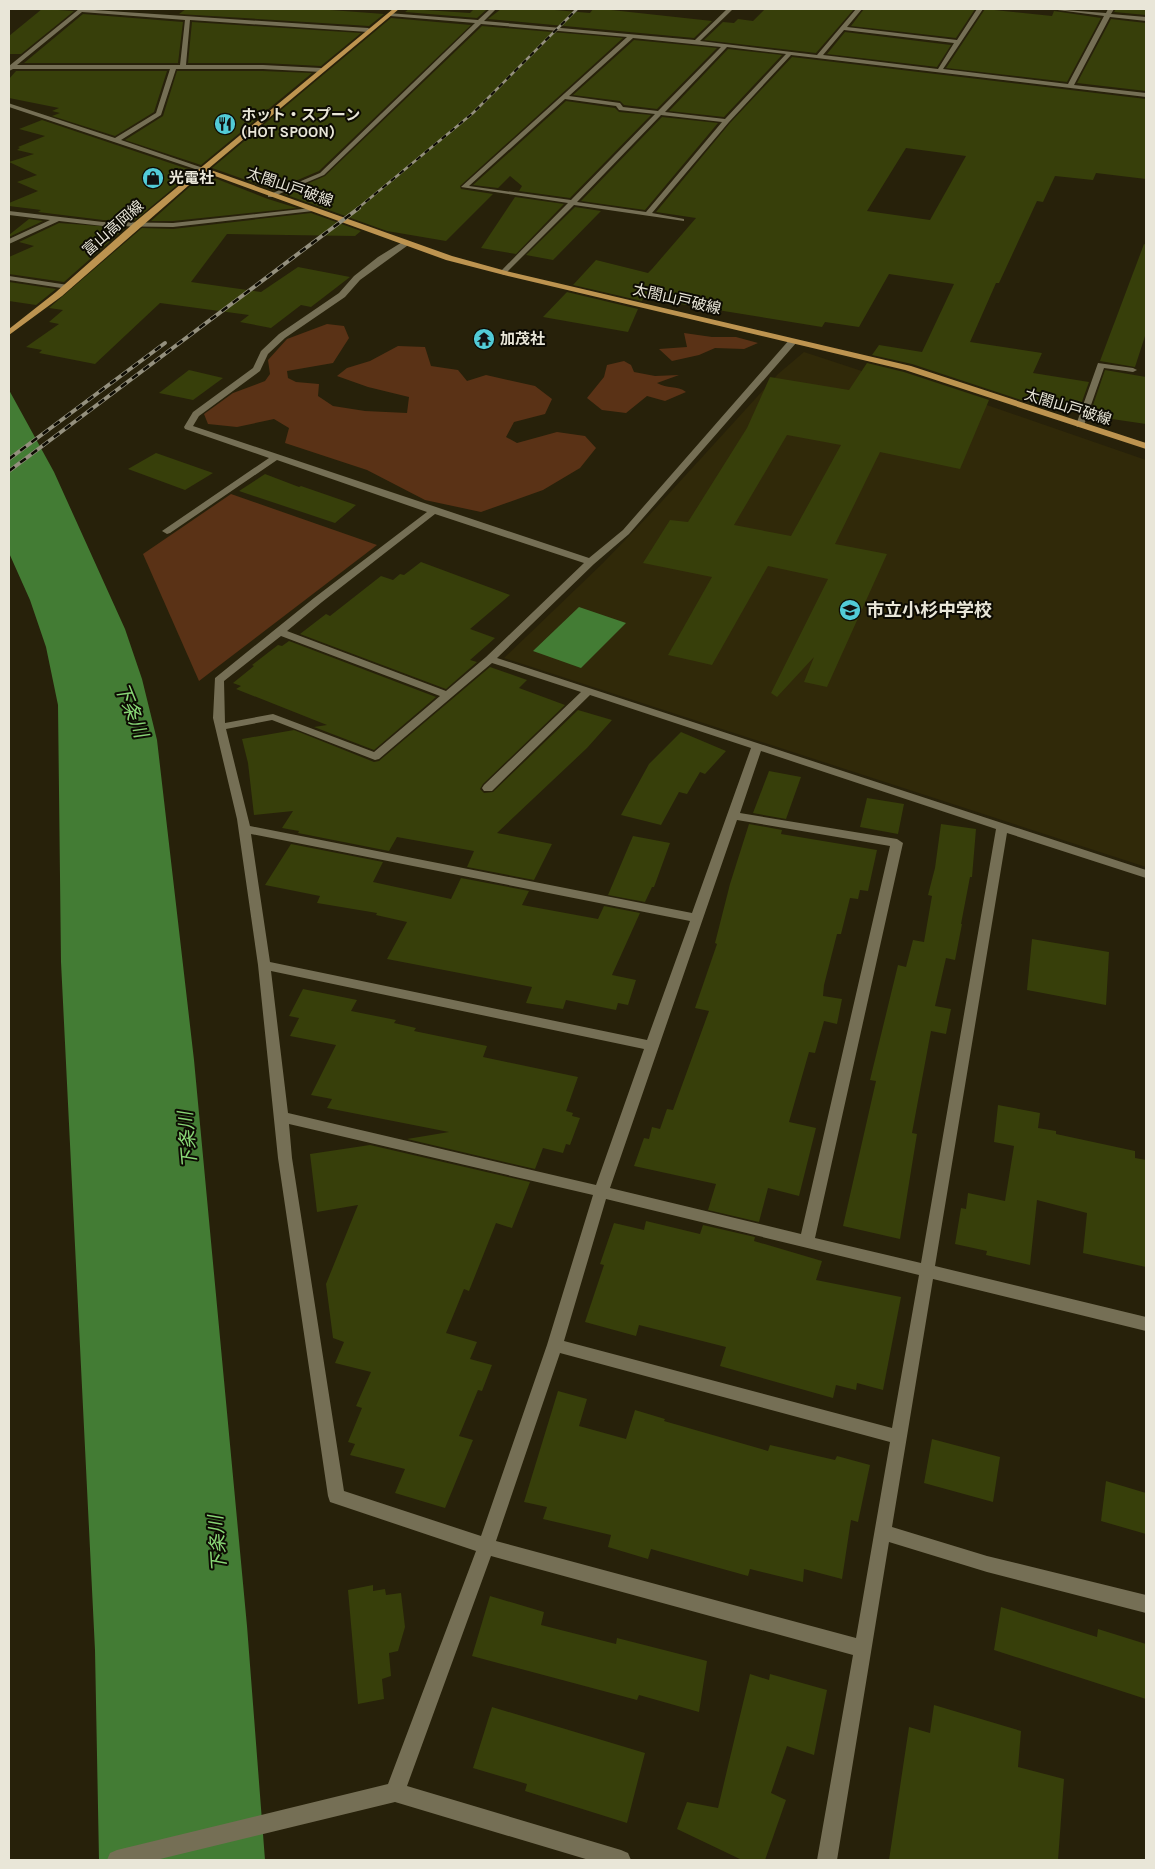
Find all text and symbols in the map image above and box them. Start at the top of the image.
place label: ホット・スプーン (HOT SPOON) [241,106,360,141]
restaurant icon: ホット・スプーン (HOT SPOON) [213,112,237,136]
street label: 太閤山戸破線 [245,164,335,210]
shop icon: 光電社 [141,166,165,190]
place label: 光電社 [169,169,214,187]
street label: 富山高岡線 [79,197,147,259]
street label: 太閤山戸破線 [631,280,723,318]
temple icon: 加茂社 [472,327,496,351]
place label: 加茂社 [500,330,545,348]
street label: 太閤山戸破線 [1022,385,1114,429]
school or university icon: 市立小杉中学校 [838,598,862,622]
place label: 市立小杉中学校 [866,599,992,621]
water label: 下条川 [110,680,153,743]
water label: 下条川 [174,1109,201,1169]
water label: 下条川 [205,1513,231,1573]

